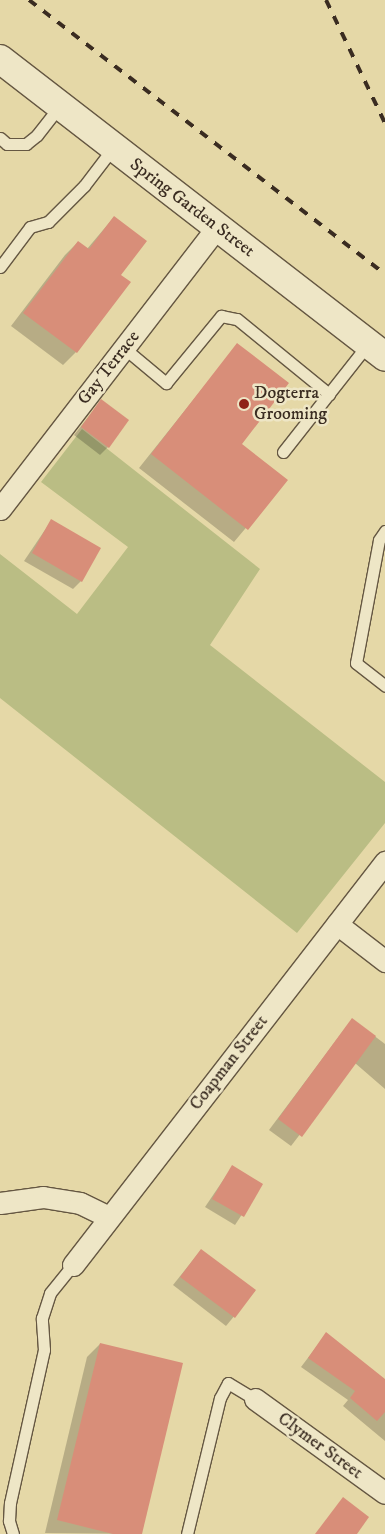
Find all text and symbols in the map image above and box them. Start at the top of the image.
street label: Spring Garden Street [125,154,259,262]
street label: Gay Terrace [73,327,145,409]
place label: Dogterra Grooming [254,383,327,426]
marker: Dogterra Grooming [238,398,250,410]
street label: Coapman Street [185,1011,273,1115]
street label: Clymer Street [273,1408,367,1484]

